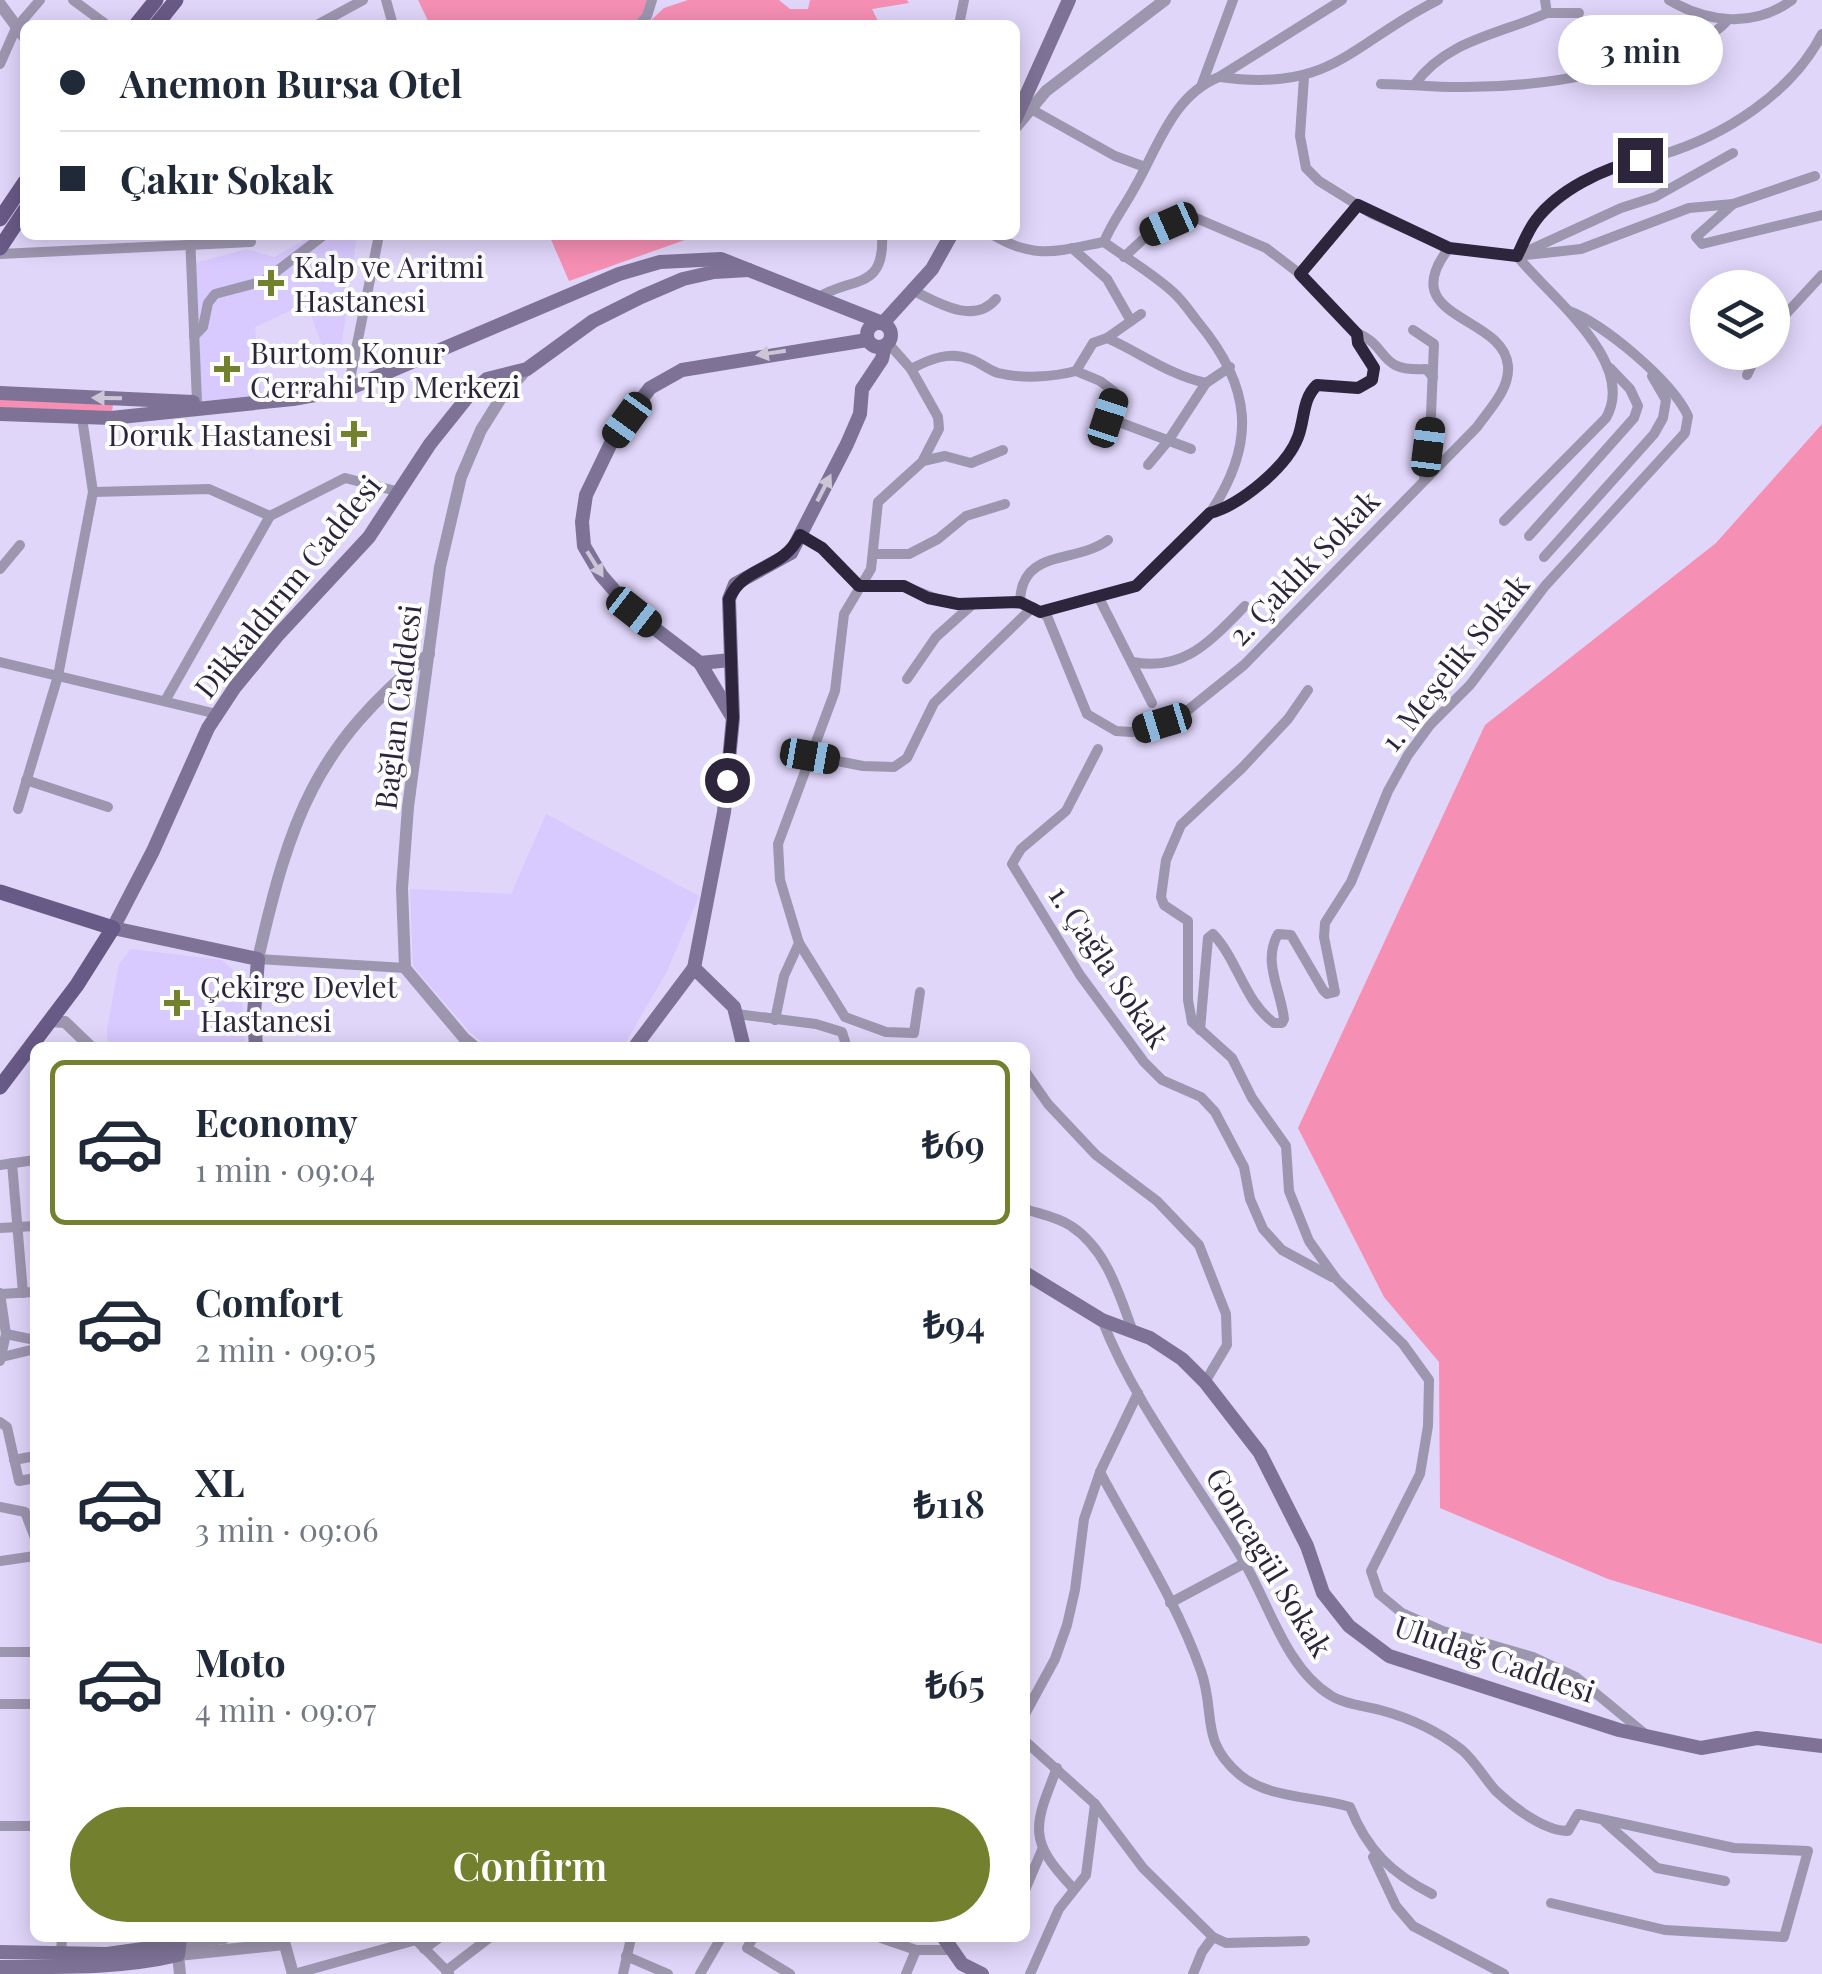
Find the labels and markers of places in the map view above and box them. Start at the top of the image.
place label: Kalp ve Aritmi Hastanesi [294,246,485,320]
marker: Kalp ve Aritmi Hastanesi [258,270,284,296]
place label: Burtom Konur Cerrahi Tıp Merkezi [250,332,521,406]
marker: Burtom Konur Cerrahi Tıp Merkezi [214,356,240,382]
place label: Doruk Hastanesi [108,414,332,454]
marker: Doruk Hastanesi [341,421,367,447]
place label: Çekirge Devlet Hastanesi [200,966,398,1040]
marker: Çekirge Devlet Hastanesi [164,990,190,1016]

